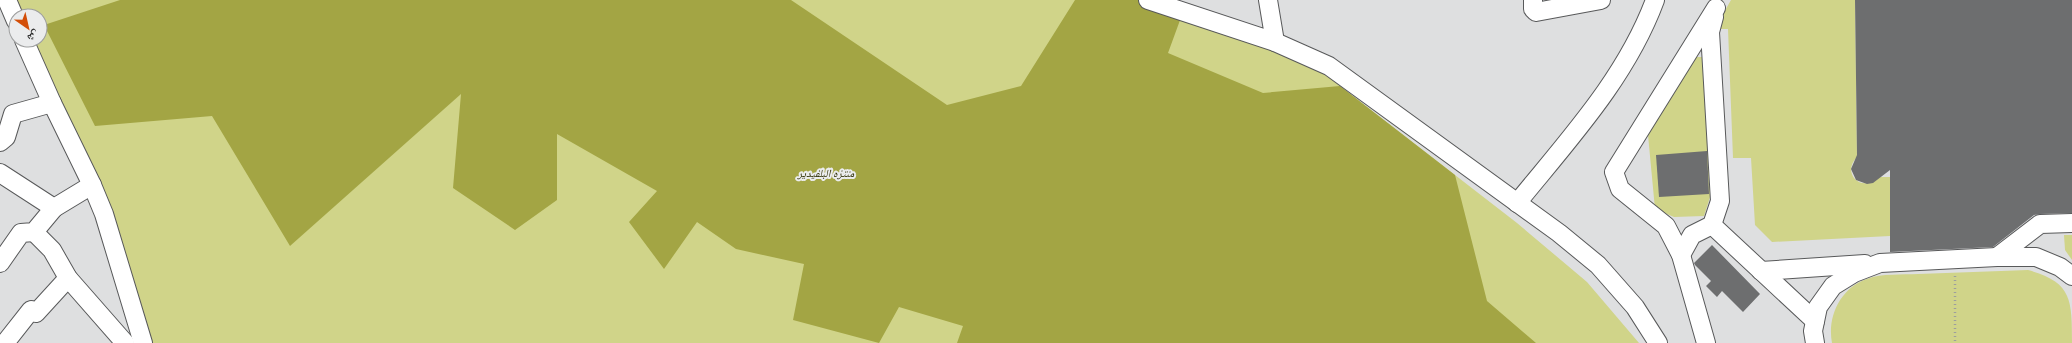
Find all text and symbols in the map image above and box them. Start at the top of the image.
north arrow [8,8,48,48]
text: ش [24,26,43,46]
park label: منتزه البلفيدير [797,165,854,180]

